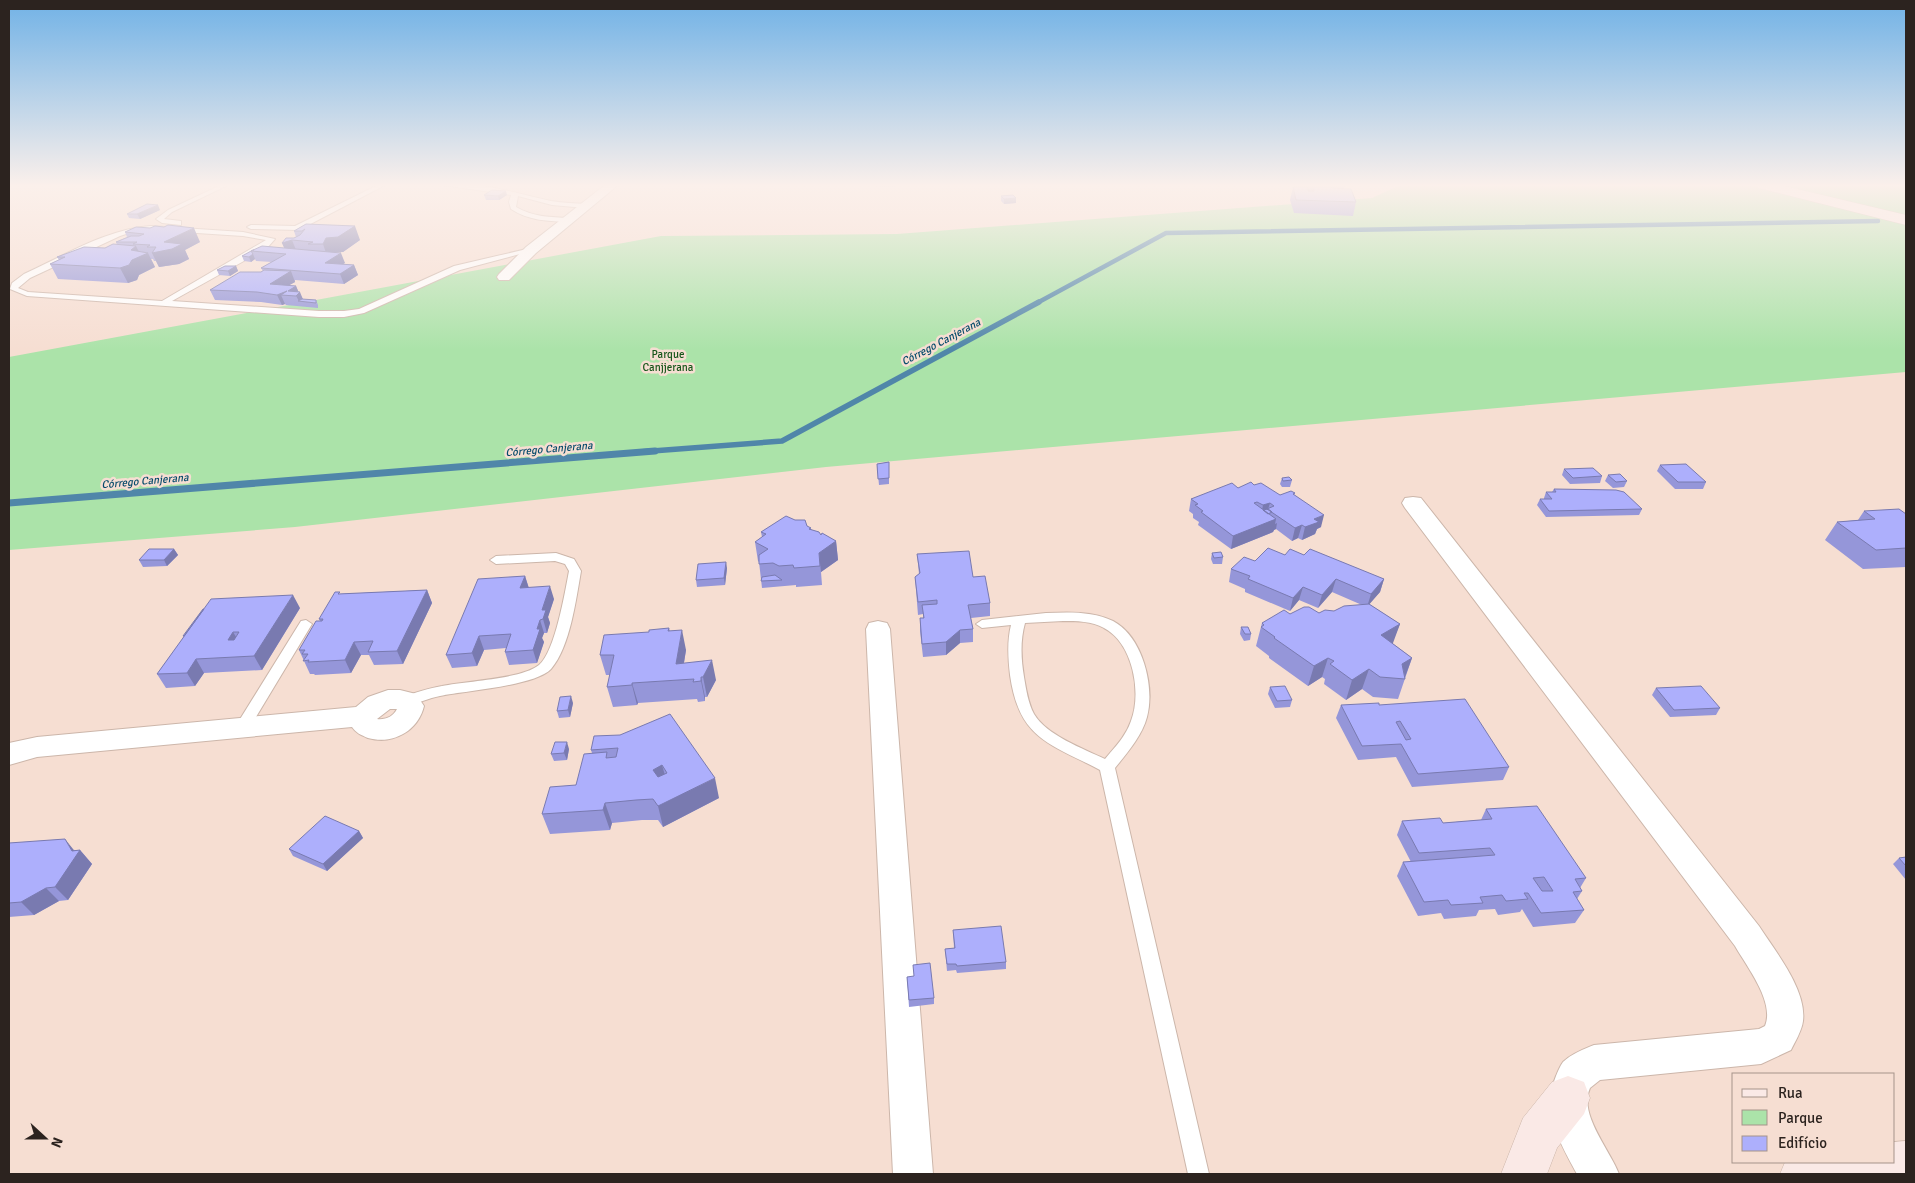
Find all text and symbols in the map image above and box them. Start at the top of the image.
water label: Córrego Canjerana [899,316,983,368]
park label: Parque Canjjerana [643,348,694,374]
water label: Córrego Canjerana [505,439,594,459]
water label: Córrego Canjerana [101,471,190,491]
legend [1732,1073,1895,1163]
text: Rua [1778,1084,1803,1102]
text: Parque [1778,1109,1823,1127]
north arrow [20,1113,70,1163]
text: Edifício [1778,1134,1827,1152]
text: N [47,1135,66,1150]

